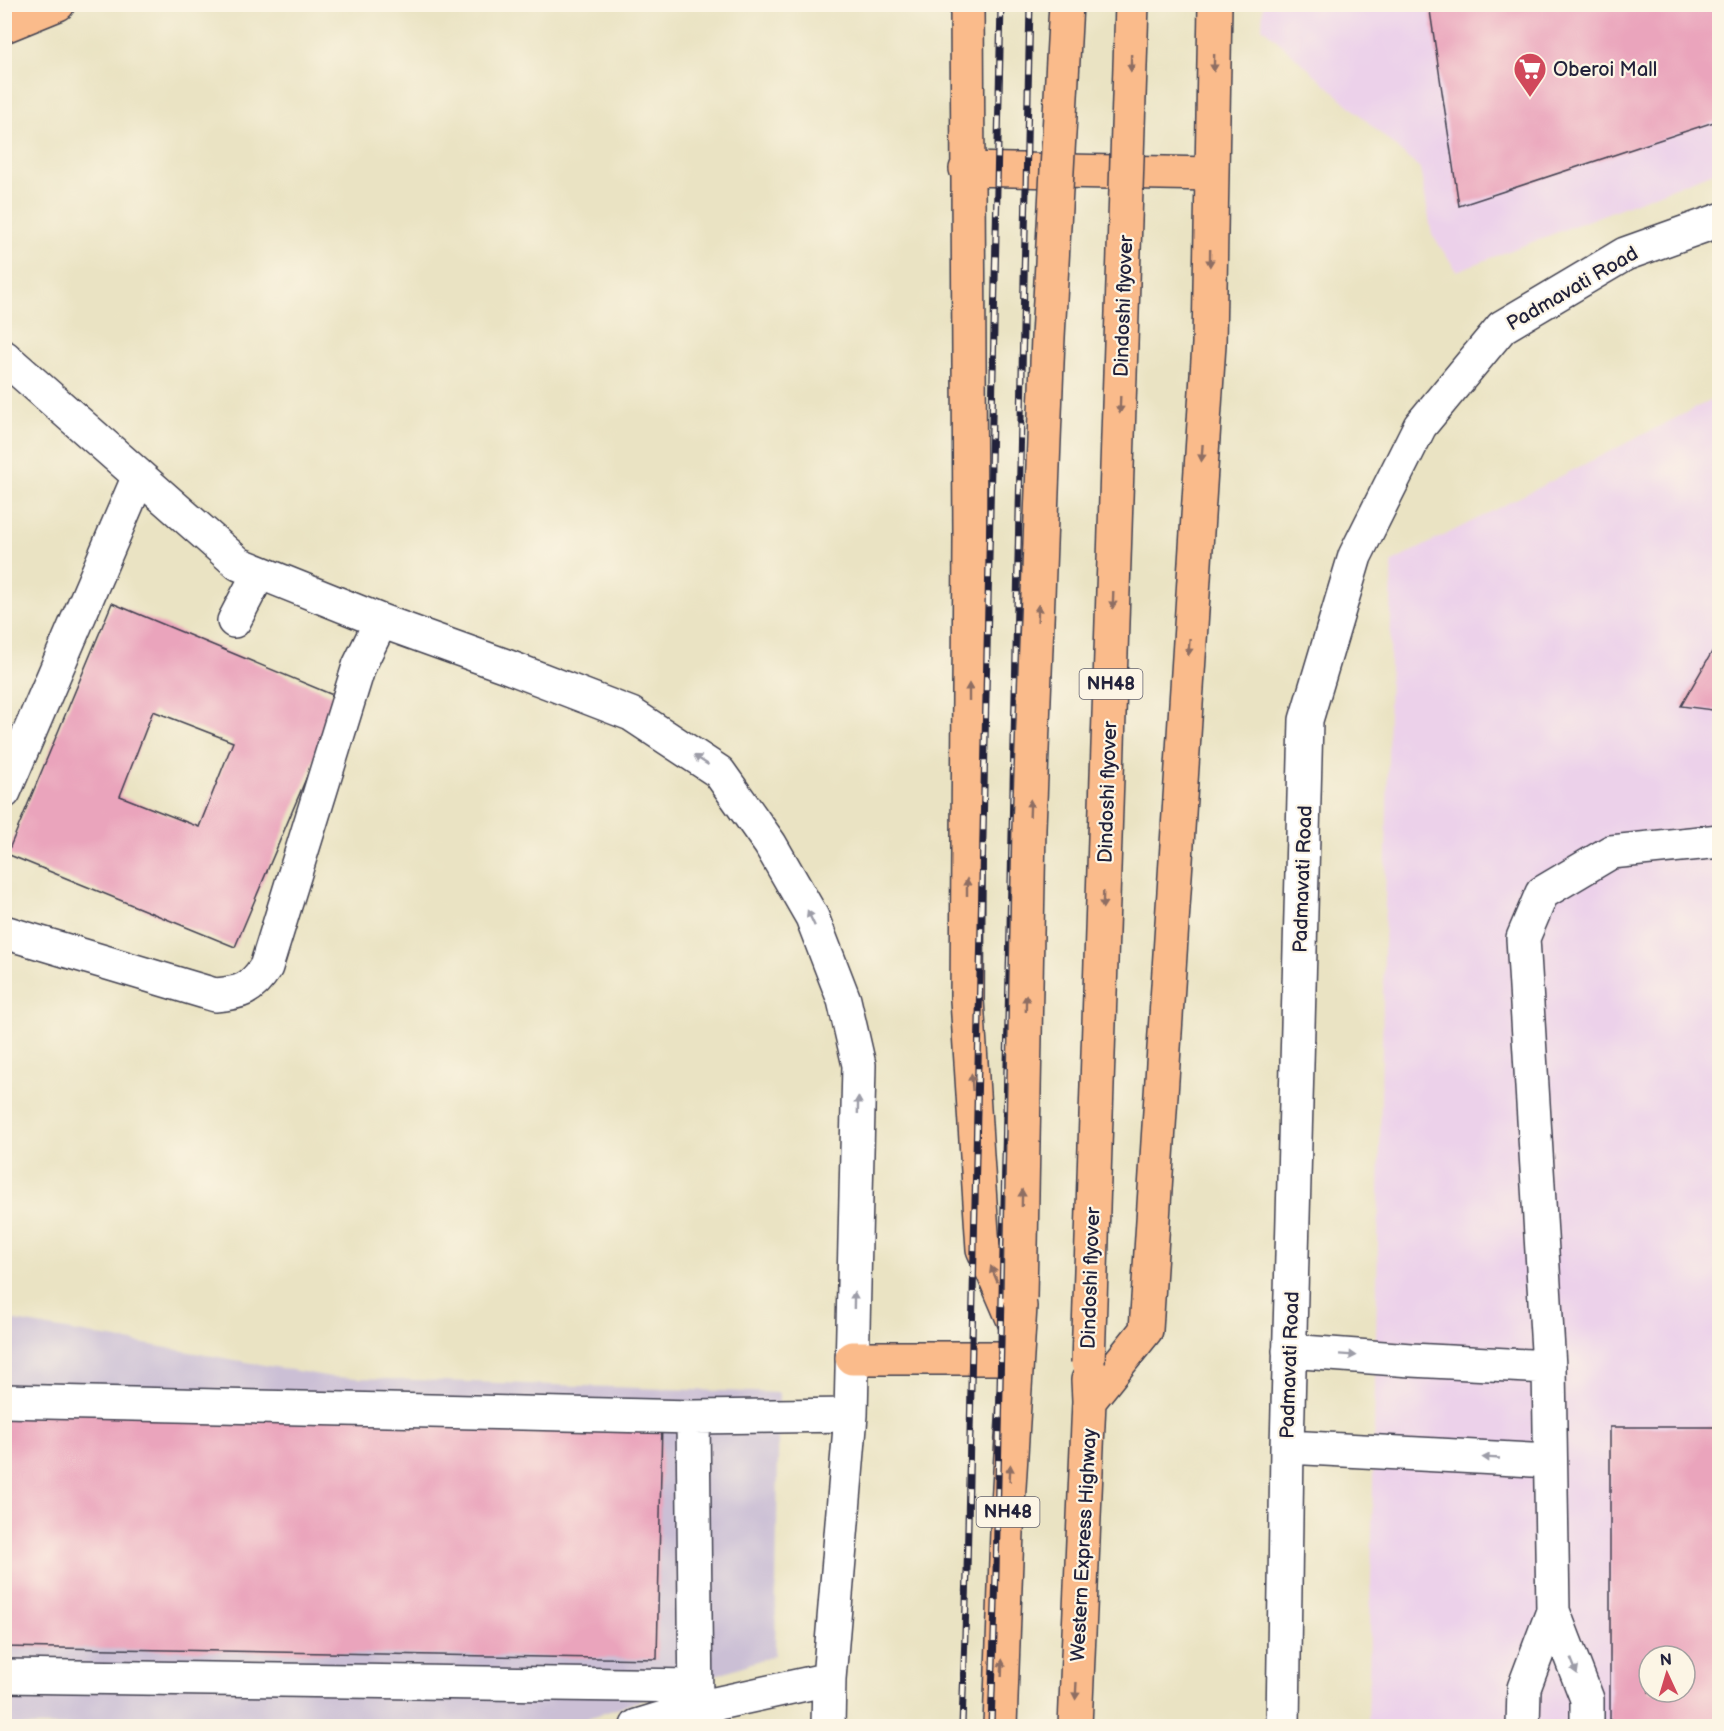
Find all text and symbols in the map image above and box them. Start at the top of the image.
supermarket icon: Oberoi Mall [1512,51,1548,98]
one-way arrow [1126,53,1136,72]
one-way arrow [1209,53,1218,72]
place label: Oberoi Mall [1553,58,1657,82]
street label: Dindoshi flyover [1110,234,1138,377]
street label: Padmavati Road [1503,242,1642,336]
one-way arrow [1205,248,1215,267]
one-way arrow [1115,395,1125,414]
one-way arrow [1197,443,1206,462]
one-way arrow [1109,590,1118,609]
one-way arrow [1033,604,1042,623]
one-way arrow [1185,638,1194,657]
road number: NH48 [1080,669,1142,699]
one-way arrow [964,682,974,701]
street label: Dindoshi flyover [1094,720,1122,863]
one-way arrow [693,754,709,765]
one-way arrow [1025,799,1035,818]
street label: Padmavati Road [1288,805,1318,953]
one-way arrow [962,877,972,896]
one-way arrow [1099,890,1108,909]
one-way arrow [807,909,816,926]
one-way arrow [1021,994,1031,1013]
one-way arrow [967,1072,977,1091]
one-way arrow [853,1095,863,1114]
one-way arrow [1017,1189,1027,1208]
street label: Dindoshi flyover [1077,1206,1105,1349]
one-way arrow [989,1265,998,1283]
one-way arrow [849,1290,859,1309]
street label: Padmavati Road [1275,1291,1305,1439]
one-way arrow [1338,1351,1357,1360]
street label: Western Express Highway [1066,1428,1102,1662]
one-way arrow [1482,1453,1501,1462]
one-way arrow [1005,1464,1014,1483]
road number: NH48 [976,1497,1040,1527]
north arrow [1637,1644,1697,1704]
text: N [1659,1651,1673,1670]
one-way arrow [1570,1657,1580,1675]
one-way arrow [998,1659,1007,1678]
one-way arrow [1072,1681,1081,1700]

